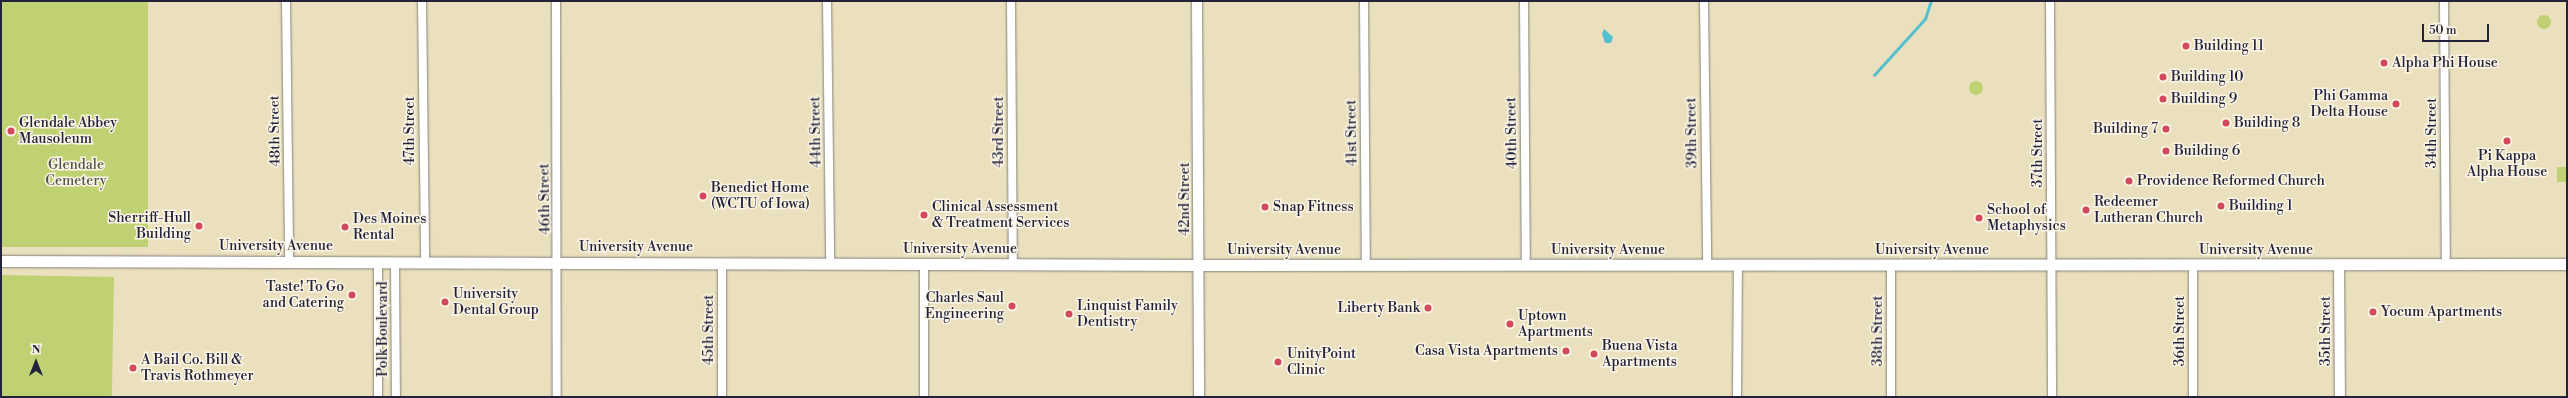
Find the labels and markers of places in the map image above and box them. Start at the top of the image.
place label: Building 11 [2194,38,2264,54]
marker: Building 11 [2181,41,2191,51]
place label: Alpha Phi House [2392,55,2498,71]
marker: Alpha Phi House [2379,58,2389,68]
place label: Building 10 [2171,69,2244,85]
marker: Building 10 [2158,72,2168,82]
place label: Phi Gamma Delta House [2310,88,2388,120]
place label: Building 9 [2171,91,2237,107]
marker: Building 9 [2158,94,2168,104]
marker: Phi Gamma Delta House [2391,99,2401,109]
place label: Glendale Abbey Mausoleum [19,115,117,148]
place label: Building 8 [2234,115,2300,131]
marker: Building 8 [2221,118,2231,128]
place label: Building 7 [2093,121,2158,137]
marker: Building 7 [2161,124,2171,134]
marker: Glendale Abbey Mausoleum [6,126,16,136]
marker: Pi Kappa Alpha House [2502,136,2512,146]
place label: Building 6 [2174,143,2240,159]
marker: Building 6 [2161,146,2171,156]
place label: Pi Kappa Alpha House [2467,148,2547,180]
place label: Providence Reformed Church [2137,173,2325,189]
marker: Providence Reformed Church [2124,176,2134,186]
place label: Benedict Home (WCTU of Iowa) [711,180,810,212]
marker: Benedict Home (WCTU of Iowa) [698,191,708,201]
place label: Redeemer Lutheran Church [2094,194,2203,226]
place label: Building 1 [2229,198,2293,214]
place label: Clinical Assessment & Treatment Services [932,199,1069,232]
place label: Snap Fitness [1273,199,1354,215]
marker: Building 1 [2216,201,2226,211]
marker: Snap Fitness [1260,202,1270,212]
place label: School of Metaphysics [1987,202,2066,234]
marker: Redeemer Lutheran Church [2081,205,2091,215]
place label: Sherriff-Hull Building [108,210,191,242]
marker: Clinical Assessment & Treatment Services [919,210,929,220]
place label: Des Moines Rental [353,211,426,244]
marker: School of Metaphysics [1974,213,1984,223]
marker: Sherriff-Hull Building [194,221,204,231]
marker: Des Moines Rental [340,222,350,232]
place label: Taste! To Go and Catering [263,279,344,312]
place label: University Dental Group [453,286,539,318]
marker: Taste! To Go and Catering [347,290,357,300]
place label: Charles Saul Engineering [925,290,1004,322]
marker: University Dental Group [440,297,450,307]
place label: Linquist Family Dentistry [1077,298,1178,330]
place label: Liberty Bank [1337,300,1420,316]
marker: Charles Saul Engineering [1007,301,1017,311]
marker: Liberty Bank [1423,303,1433,313]
place label: Yocum Apartments [2381,304,2502,320]
marker: Yocum Apartments [2368,307,2378,317]
place label: Uptown Apartments [1518,308,1593,340]
marker: Linquist Family Dentistry [1064,309,1074,319]
marker: Uptown Apartments [1505,319,1515,329]
place label: Buena Vista Apartments [1602,338,1678,370]
place label: Casa Vista Apartments [1415,343,1558,359]
place label: UnityPoint Clinic [1287,346,1356,378]
marker: Casa Vista Apartments [1561,346,1571,356]
marker: Buena Vista Apartments [1589,349,1599,359]
place label: A Bail Co. Bill & Travis Rothmeyer [141,352,254,384]
marker: UnityPoint Clinic [1272,356,1284,368]
marker: A Bail Co. Bill & Travis Rothmeyer [128,363,138,373]

